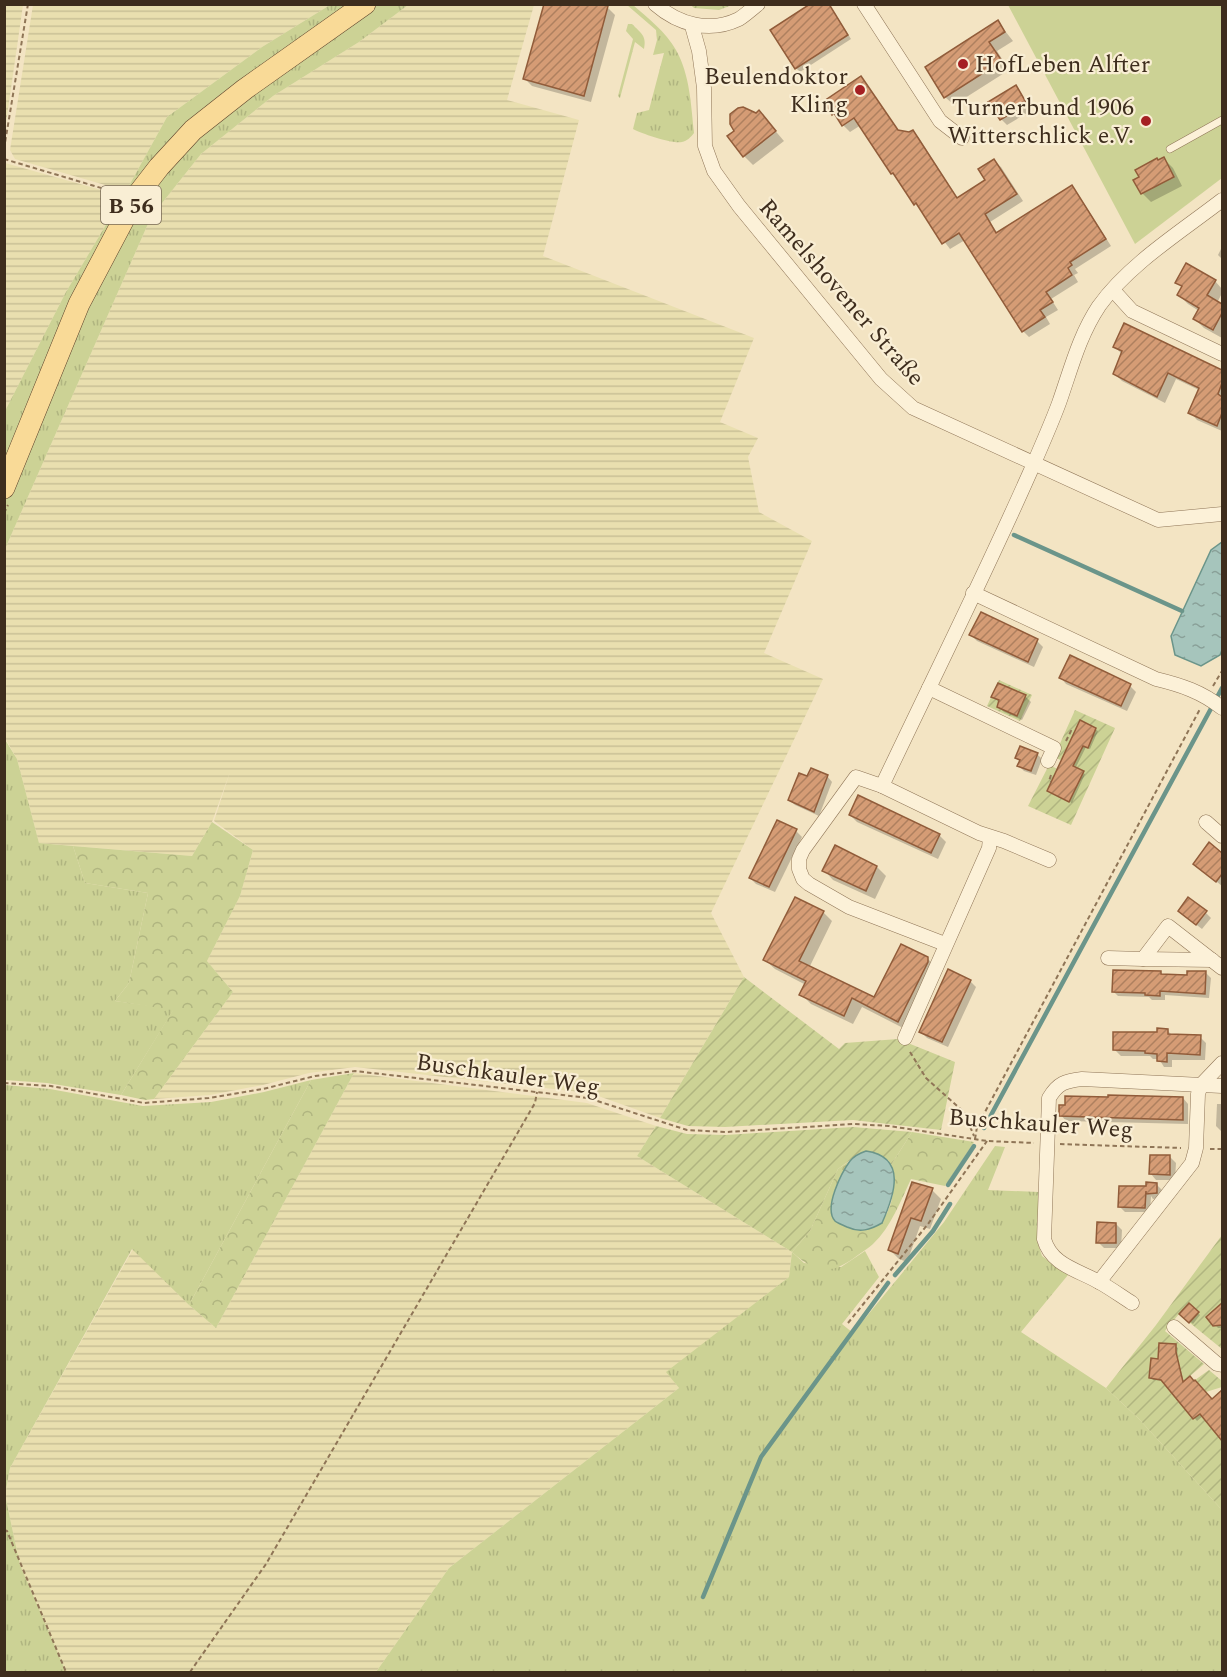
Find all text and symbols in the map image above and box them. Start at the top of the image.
place label: HofLeben Alfter [975,47,1150,83]
marker: HofLeben Alfter [956,57,970,71]
place label: Beulendoktor Kling [704,59,848,123]
marker: Beulendoktor Kling [853,83,867,97]
place label: Turnerbund 1906 Witterschlick e.V. [947,90,1134,154]
marker: Turnerbund 1906 Witterschlick e.V. [1139,114,1153,128]
road number: B 56 [101,186,161,224]
street label: Ramelshovener Straße [750,191,933,394]
street label: Buschkauler Weg [414,1044,602,1106]
street label: Buschkauler Weg [947,1100,1135,1148]

